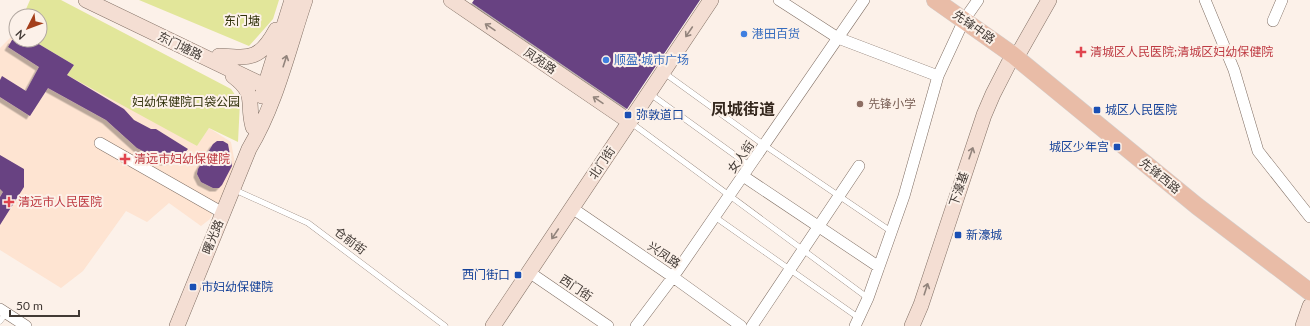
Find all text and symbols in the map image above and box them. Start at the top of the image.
street label: 先锋中路 [950,7,998,47]
north arrow [8,8,48,48]
park label: 东门塘 [224,13,260,28]
one-way arrow [485,23,496,31]
place label: 港田百货 [752,26,800,41]
one-way arrow [685,27,693,38]
text: N [13,28,28,43]
street label: 东门塘路 [155,28,205,63]
marker: 港田百货 [739,29,749,39]
street label: 凤苑路 [521,44,559,77]
place label: 清城区人民医院;清城区妇幼保健院 [1090,44,1273,59]
marker: 清城区人民医院;清城区妇幼保健院 [1075,46,1087,58]
place label: 顺盈·城市广场 [614,52,689,67]
one-way arrow [282,55,289,68]
marker: 顺盈·城市广场 [601,55,611,65]
park label: 妇幼保健院口袋公园 [132,94,240,109]
one-way arrow [592,96,603,104]
place label: 先锋小学 [868,96,916,111]
district label: 凤城街道 [711,99,775,118]
marker: 先锋小学 [855,99,865,109]
place label: 城区人民医院 [1105,102,1177,117]
marker: 城区人民医院 [1092,105,1102,115]
place label: 弥敦道口 [636,107,684,122]
marker: 弥敦道口 [623,110,633,120]
street label: 女人街 [724,138,757,176]
place label: 城区少年宫 [1049,139,1109,154]
marker: 城区少年宫 [1112,142,1122,152]
street label: 北门街 [585,144,618,182]
one-way arrow [968,147,976,159]
place label: 清远市妇幼保健院 [134,151,230,166]
marker: 清远市妇幼保健院 [119,153,131,165]
street label: 先锋西路 [1137,155,1184,197]
street label: 下濠基 [946,169,971,208]
place label: 清远市人民医院 [18,194,102,209]
marker: 清远市人民医院 [3,196,15,208]
street label: 曙光路 [199,217,226,256]
street label: 仓前街 [331,224,369,257]
place label: 新濠城 [966,227,1002,242]
one-way arrow [551,228,559,239]
marker: 新濠城 [953,230,963,240]
street label: 兴凤路 [645,238,683,271]
place label: 西门街口 [462,267,510,282]
marker: 西门街口 [513,270,523,280]
street label: 西门街 [557,271,595,304]
place label: 市妇幼保健院 [201,279,273,294]
marker: 市妇幼保健院 [188,282,198,292]
one-way arrow [923,283,930,296]
scale bar [10,292,79,318]
text: 50 m [16,298,43,313]

